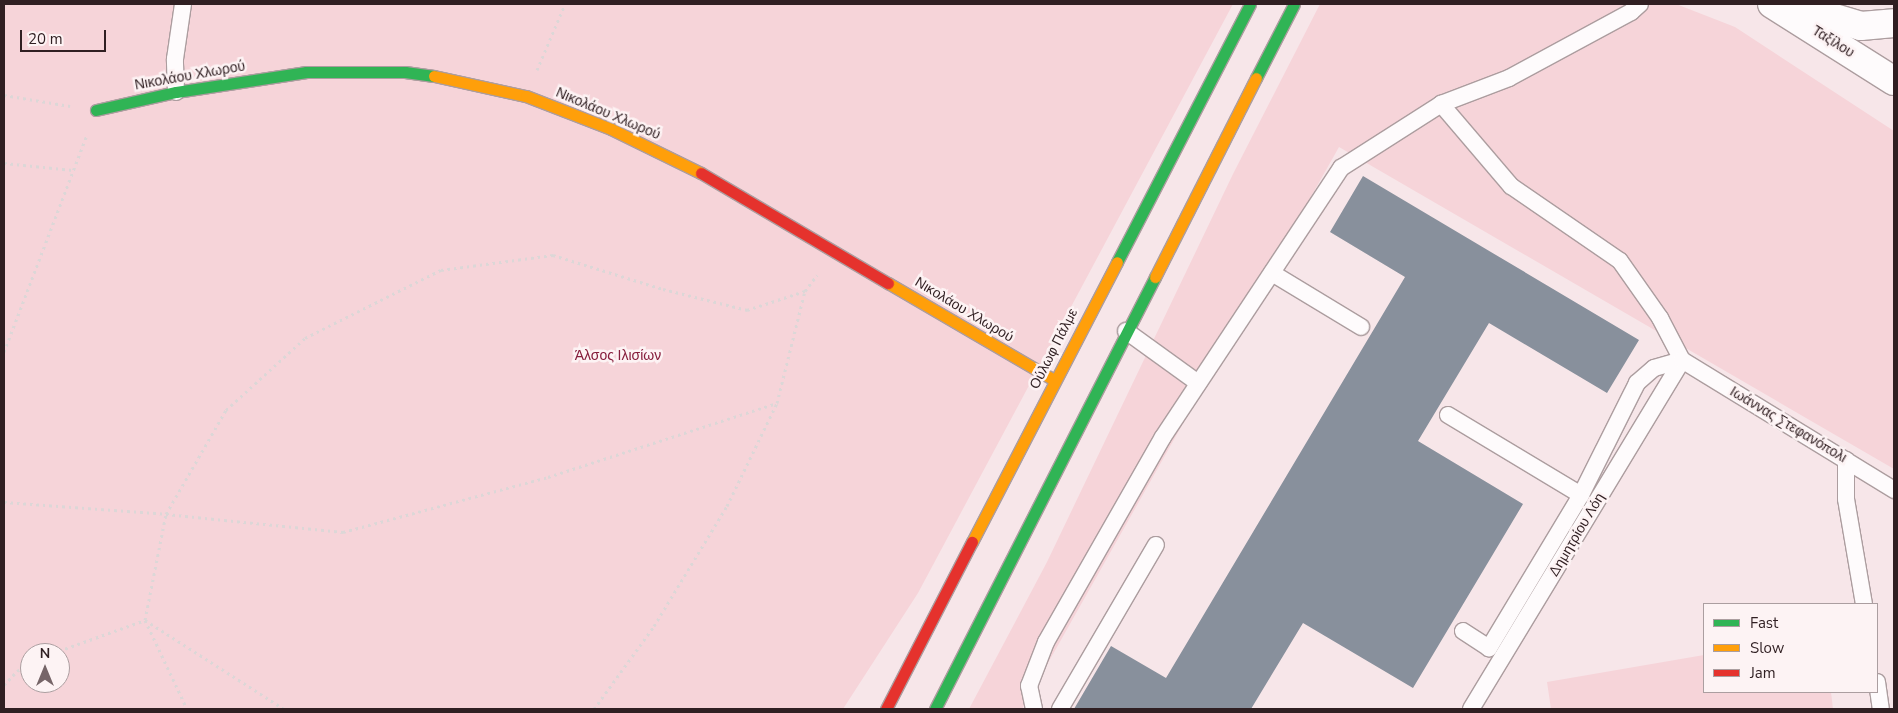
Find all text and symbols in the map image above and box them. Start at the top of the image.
scale bar [22,20,109,52]
street label: Ταξίλου [1809,22,1857,62]
text: 20 m [28,29,63,49]
street label: Νικολάου Χλωρού [133,58,247,94]
street label: Νικολάου Χλωρού [553,84,663,144]
street label: Νικολάου Χλωρού [912,274,1016,346]
street label: Ούλωφ Πάλμε [1026,306,1082,392]
park label: Άλσος Ιλισίων [575,348,661,364]
street label: Ιωάννας Στεφανόπολι [1727,383,1849,467]
street label: Δημητρίου Λόη [1546,490,1608,580]
legend [1703,603,1878,693]
text: Fast [1750,613,1778,633]
text: Slow [1750,638,1784,658]
north arrow [20,643,70,693]
text: N [40,644,50,663]
text: Jam [1750,663,1776,683]

